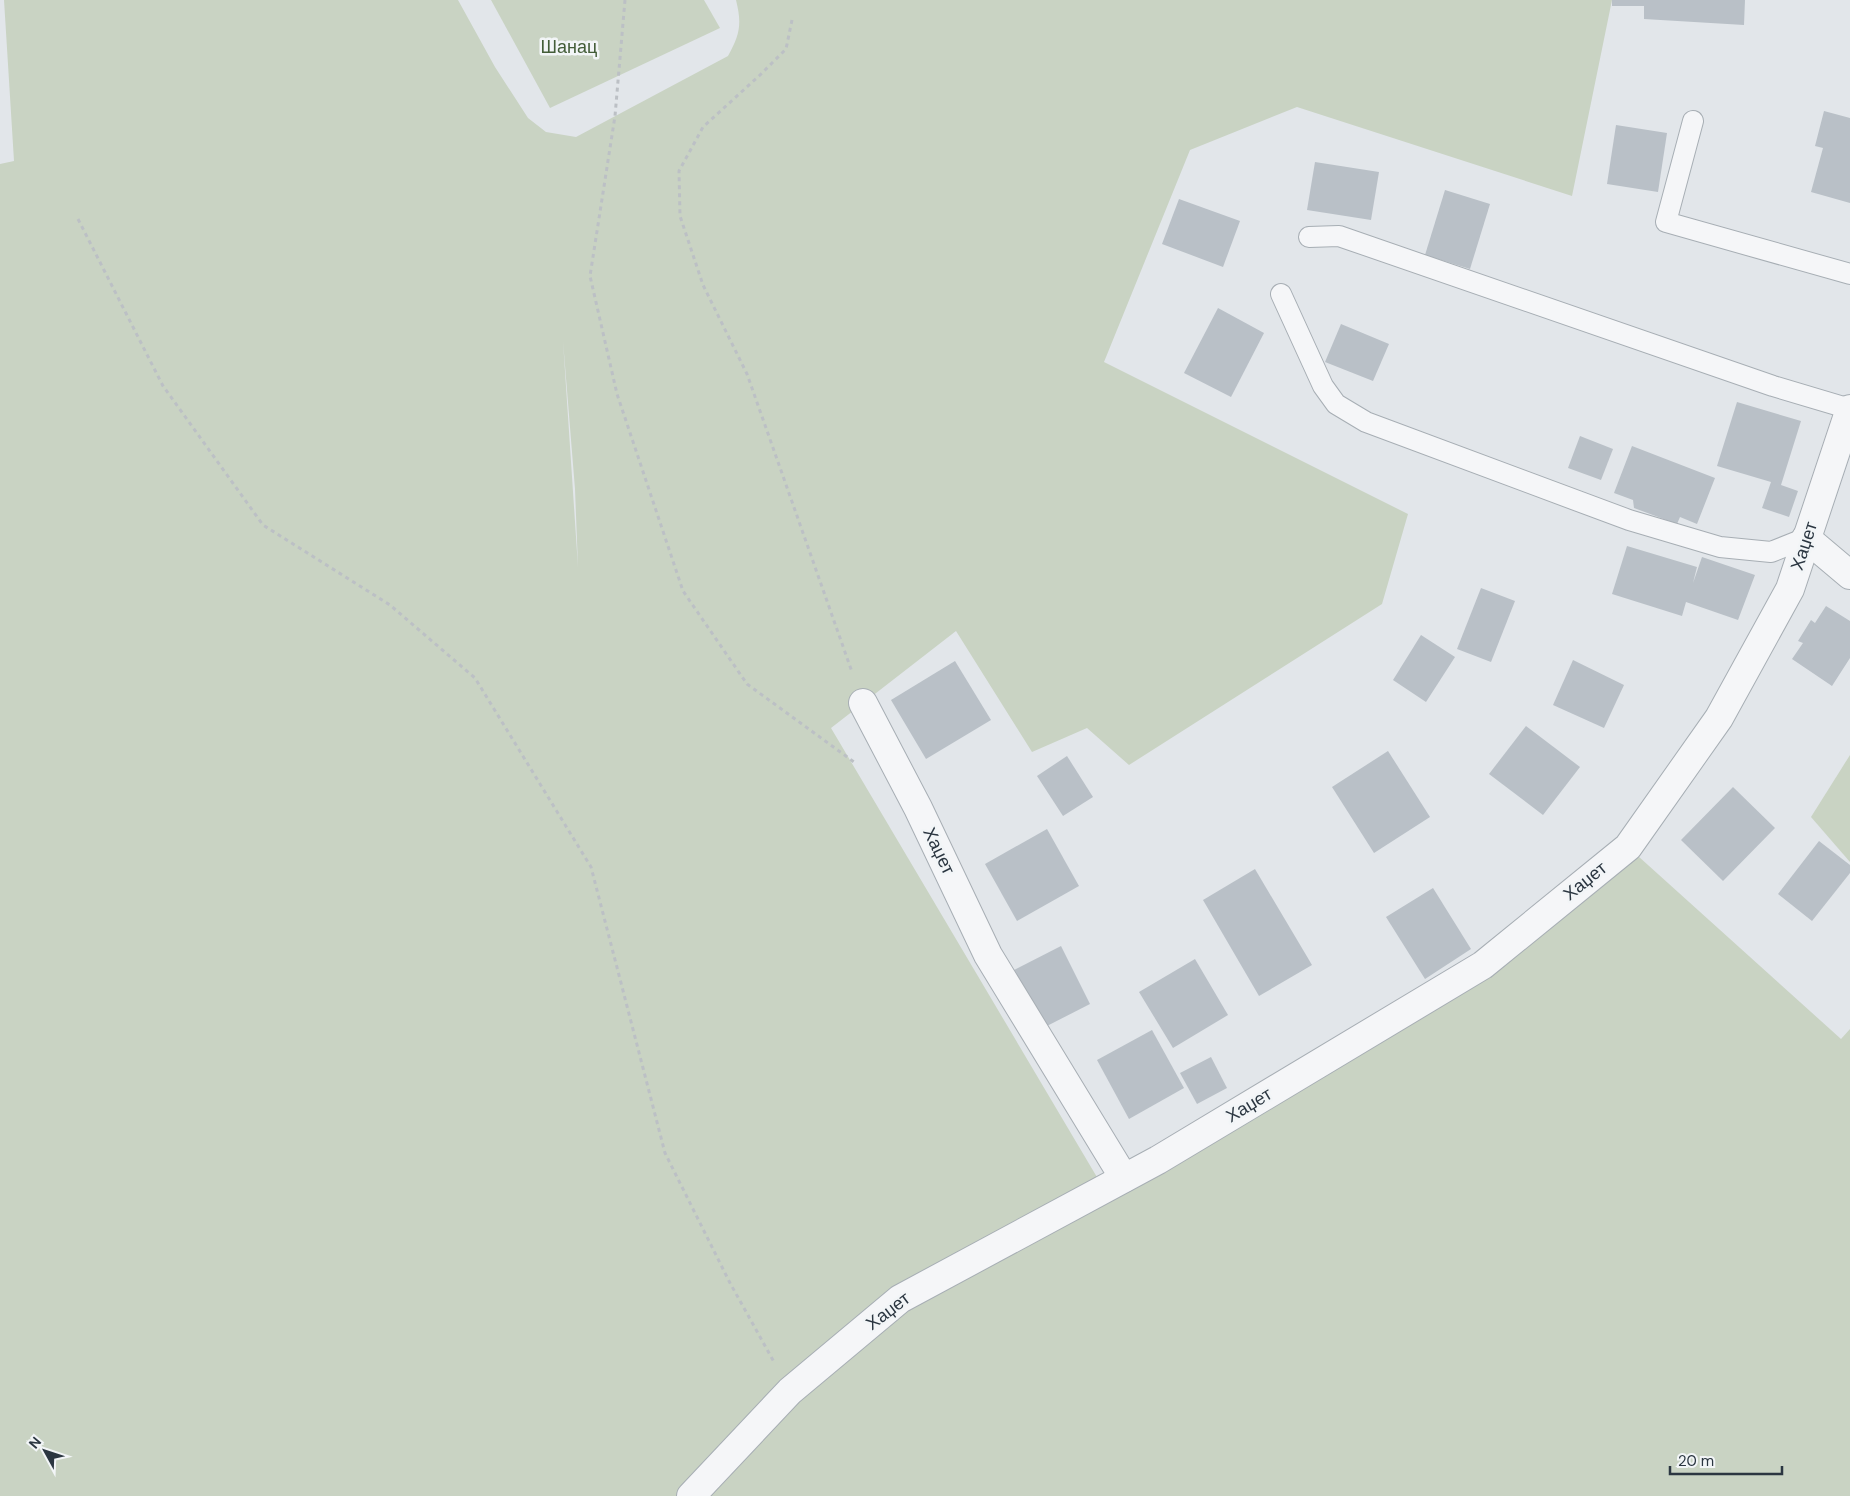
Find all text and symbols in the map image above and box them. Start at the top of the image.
park label: Шанац [541,35,597,59]
street label: Хаџет [1785,519,1823,573]
street label: Хаџет [917,823,961,879]
street label: Хаџет [1558,856,1612,906]
street label: Хаџет [1222,1082,1276,1128]
street label: Хаџет [861,1286,915,1336]
north arrow [20,1426,70,1476]
text: N [25,1433,45,1452]
scale bar [1670,1444,1782,1476]
text: 20 m [1678,1451,1714,1471]

